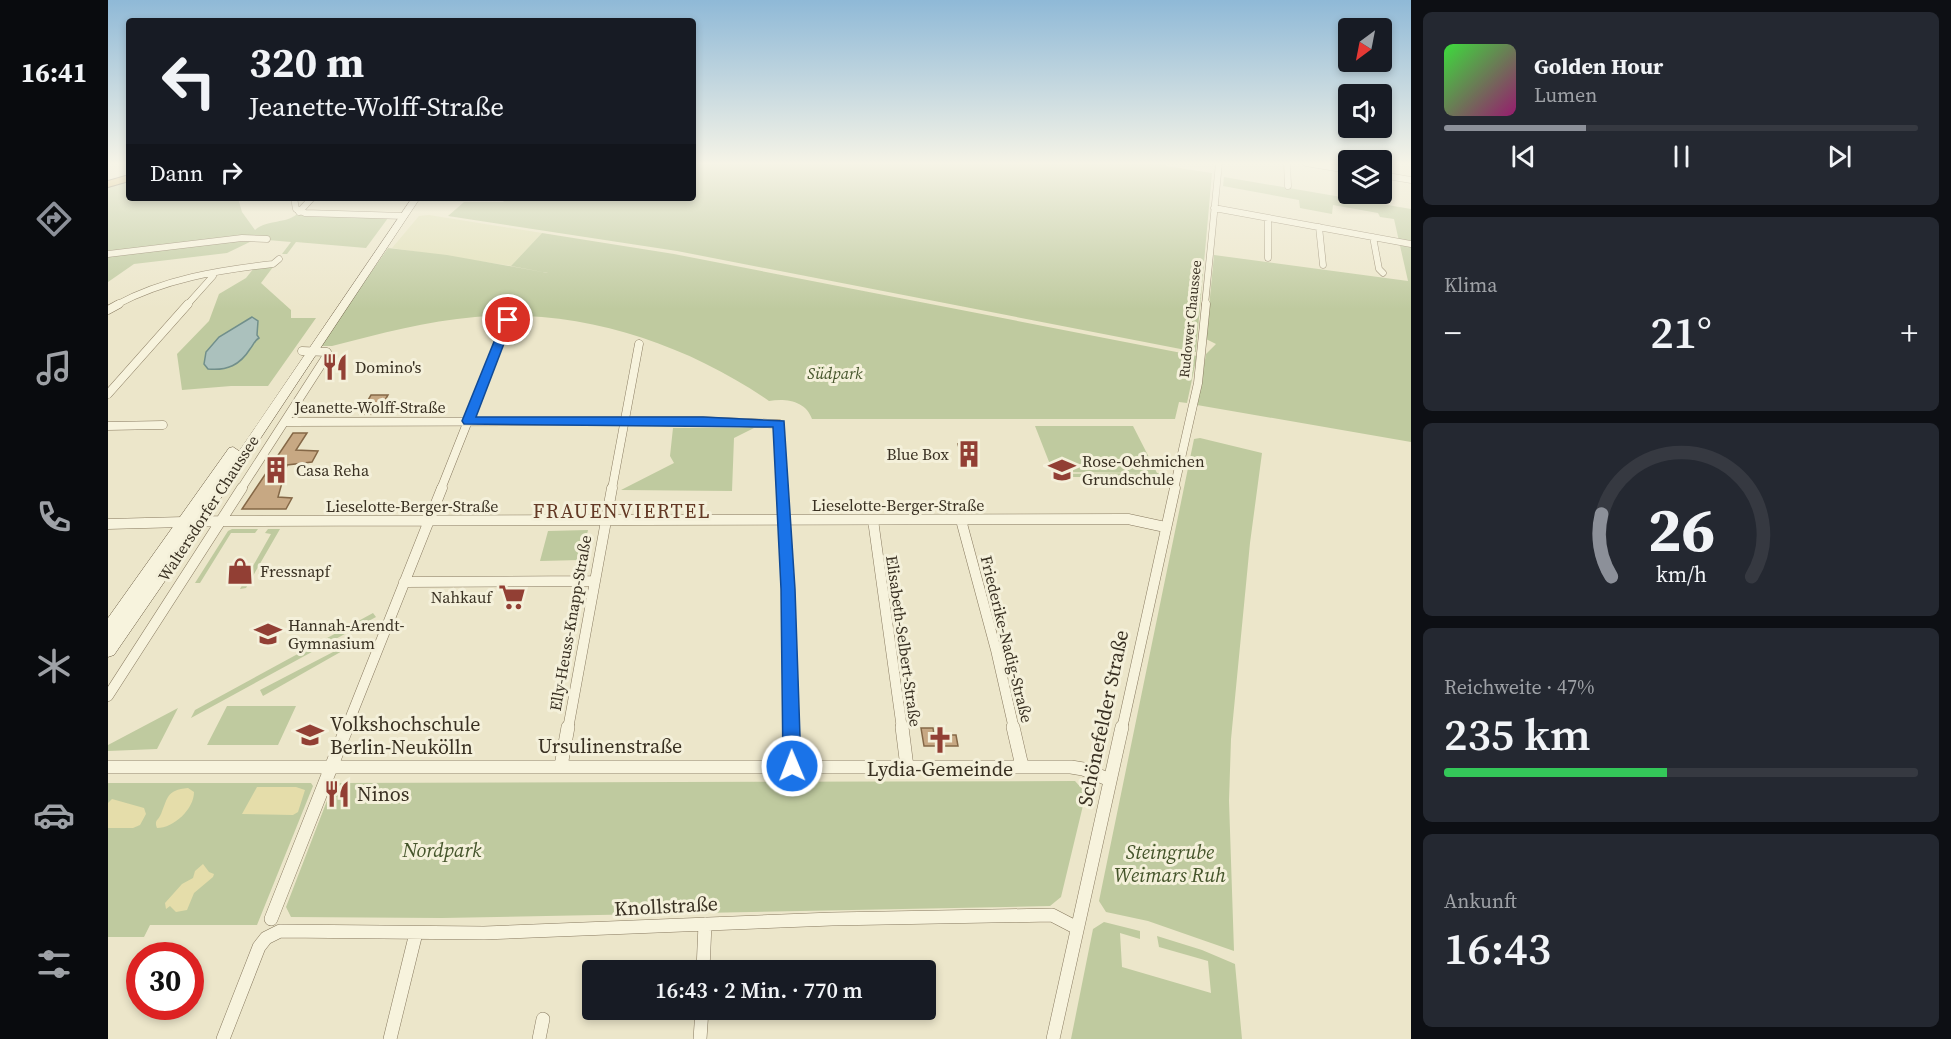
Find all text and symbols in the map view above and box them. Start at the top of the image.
north arrow [1338,18,1392,72]
map controls [1338,18,1392,204]
text: 320 m [249,33,364,91]
icon: left [150,42,228,120]
text: Golden Hour [1534,51,1663,81]
text: 16:41 [21,54,87,91]
text: Lumen [1534,81,1597,109]
button: sound [1338,84,1392,138]
text: Jeanette-Wolff-Straße [249,88,504,125]
icon: previous [1507,140,1540,173]
icon: pause [1665,140,1698,173]
icon: next [1823,140,1856,173]
button: layers [1338,150,1392,204]
icon: right [215,156,248,189]
text: Dann [150,158,203,188]
icon: directions [33,198,75,240]
street label: Rudower Chaussee [1174,259,1206,379]
text: Klima [1444,271,1497,299]
pin [482,294,533,345]
text: 21° [1650,301,1712,363]
icon: arrive [491,303,524,336]
text: − [1444,310,1462,355]
text: + [1901,310,1918,355]
icon: music [33,347,75,389]
restaurant icon: Domino's [320,352,350,382]
place label: Domino's [355,356,422,378]
park label: Südpark [807,362,863,384]
street label: Jeanette-Wolff-Straße [293,396,446,418]
street label: Waltersdorfer Chaussee [152,431,264,585]
building icon: Blue Box [954,439,984,469]
place label: Blue Box [886,443,950,465]
place label: Rose-Oehmichen Grundschule [1082,450,1205,490]
building icon: Casa Reha [261,455,291,485]
school or university icon: Rose-Oehmichen Grundschule [1047,455,1077,485]
place label: Casa Reha [296,459,370,481]
text: 26 [1647,486,1715,572]
street label: Lieselotte-Berger-Straße [812,494,984,516]
street label: Lieselotte-Berger-Straße [326,495,498,517]
icon: phone [33,496,75,538]
district label: FRAUENVIERTEL [533,497,711,525]
street label: Elly-Heuss-Knapp-Straße [544,533,596,713]
street label: Friederike-Nadig-Straße [976,553,1038,725]
street label: Elisabeth-Selbert-Straße [881,554,927,728]
shop icon: Fressnapf [225,556,255,586]
place label: Fressnapf [260,560,331,582]
text: km/h [1655,560,1707,589]
supermarket icon: Nahkauf [497,582,527,612]
place label: Nahkauf [431,586,493,608]
place label: Hannah-Arendt- Gymnasium [288,614,404,654]
school or university icon: Hannah-Arendt- Gymnasium [253,619,283,649]
street label: Schönefelder Straße [1071,627,1135,809]
icon: climate [33,645,75,687]
text: Reichweite · 47% [1444,673,1595,701]
text: 235 km [1444,703,1591,765]
place label: Volkshochschule Berlin-Neukölln [330,710,481,761]
school or university icon: Volkshochschule Berlin-Neukölln [295,720,325,750]
church icon: Lydia-Gemeinde [925,725,955,755]
street label: Ursulinenstraße [538,732,682,760]
position arrow [760,734,824,798]
place label: Lydia-Gemeinde [867,755,1013,783]
restaurant icon: Ninos [322,779,352,809]
place label: Ninos [357,780,409,808]
icon: car [33,794,75,836]
park label: Nordpark [401,836,482,864]
park label: Steingrube Weimars Ruh [1114,838,1226,889]
text: Ankunft [1444,887,1517,915]
street label: Knollstraße [613,889,719,923]
text: 16:43 [1444,917,1551,979]
speed limit sign: 30 [126,942,204,1020]
icon: filters [33,943,75,985]
text: 16:43 · 2 Min. · 770 m [655,975,863,1005]

